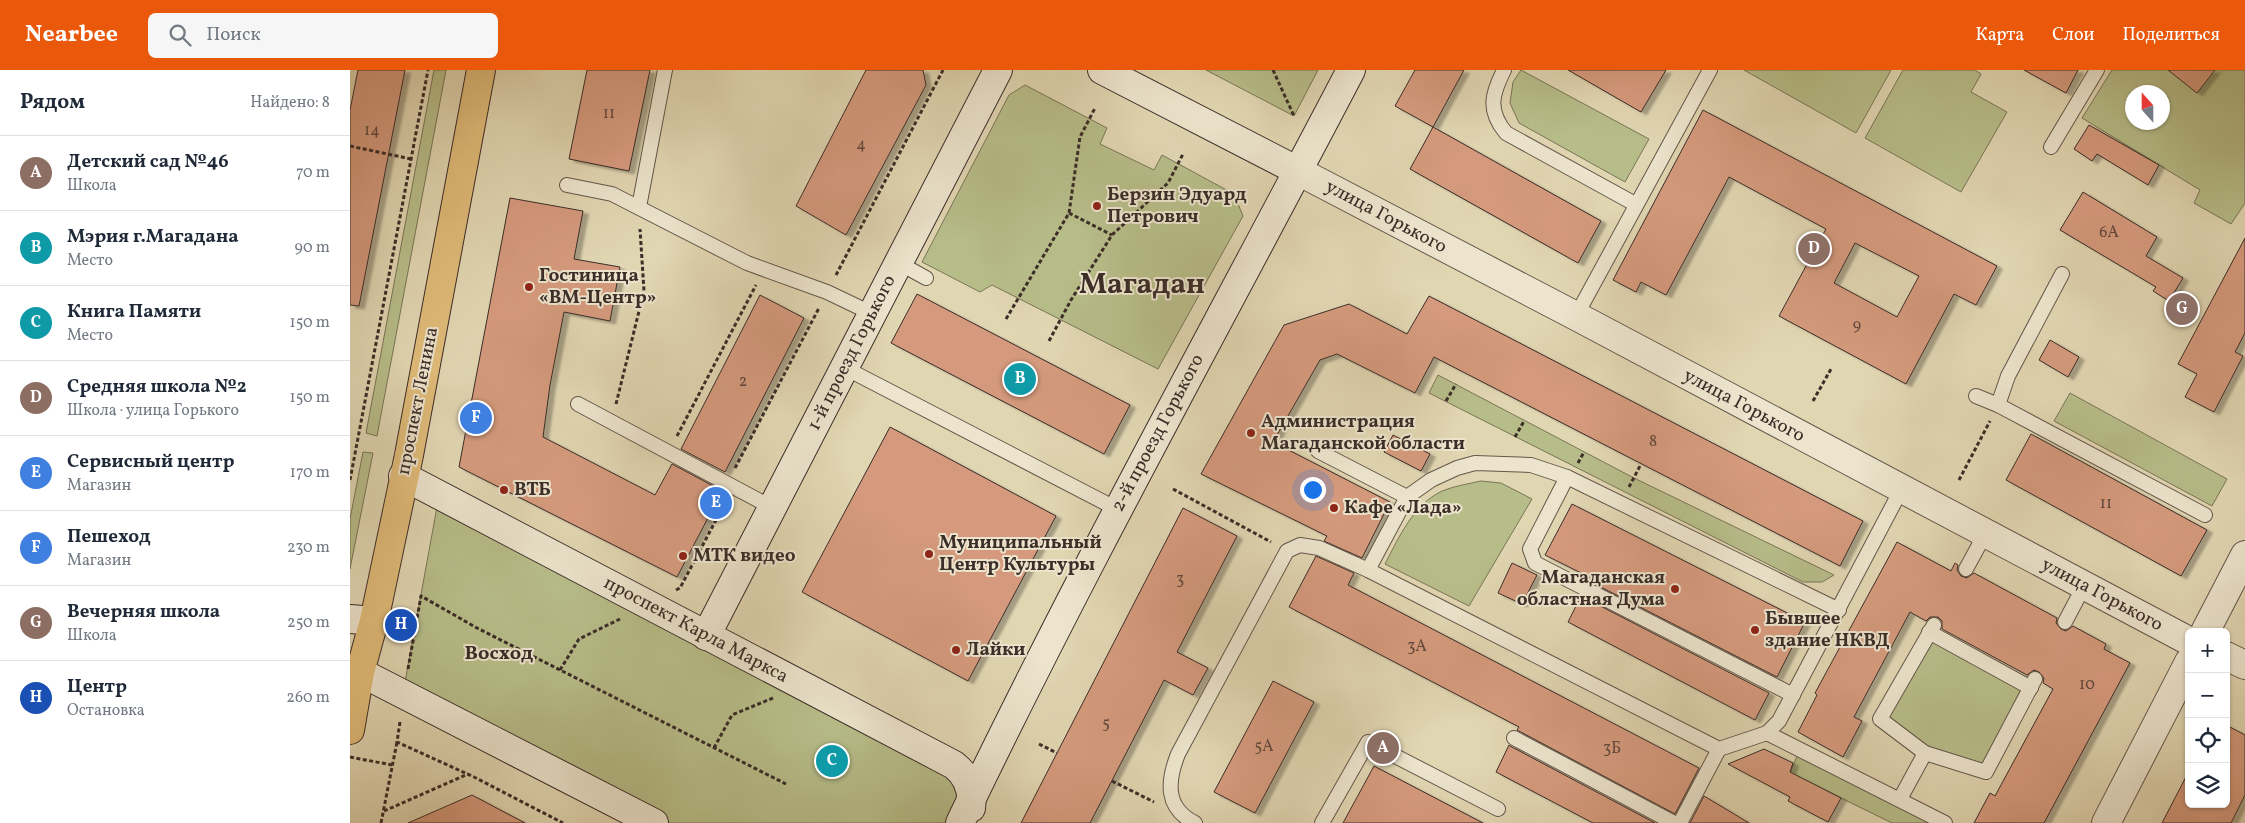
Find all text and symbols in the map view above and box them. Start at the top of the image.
search box [148,13,498,58]
text: Nearbee [25,18,118,52]
icon: search [166,21,194,49]
text: Поиск [206,22,261,48]
text: Карта [1976,23,2024,48]
text: Слои [2052,23,2094,48]
text: Поделиться [2122,23,2220,48]
north arrow [2125,85,2170,130]
text: Рядом [20,88,85,117]
text: Найдено: 8 [250,92,330,114]
house number: 11 [603,103,615,125]
house number: 14 [364,120,380,142]
house number: 4 [856,134,866,156]
text: Детский сад №46 [67,149,229,175]
text: A [30,162,42,184]
text: 70 m [296,162,330,184]
street label: улица Горького [1321,174,1451,260]
text: Школа [67,175,117,197]
place label: Берзин Эдуард Петрович [1107,182,1247,230]
marker: Берзин Эдуард Петрович [1091,200,1103,212]
house number: 6А [2099,222,2119,244]
text: Мэрия г.Магадана [67,224,239,250]
pin: D [1798,230,1830,268]
text: B [31,237,41,259]
text: 90 m [294,237,330,259]
text: Место [67,250,113,272]
place label: Гостиница «ВМ-Центр» [539,263,657,311]
district label: Магадан [1079,265,1205,306]
street label: 1-й проезд Горького [801,271,903,435]
marker: Гостиница «ВМ-Центр» [523,281,535,293]
pin: G [2166,290,2198,328]
text: Книга Памяти [67,299,201,325]
text: C [31,312,41,334]
text: 150 m [289,312,330,334]
house number: 9 [1853,315,1861,337]
text: Место [67,325,113,347]
street label: проспект Ленина [391,325,445,477]
street label: 2-й проезд Горького [1105,350,1211,516]
pin: B [1004,360,1036,398]
street label: улица Горького [1679,363,1809,449]
house number: 2 [739,371,747,393]
text: Средняя школа №2 [67,374,247,400]
text: D [30,387,42,409]
text: 150 m [289,387,330,409]
pin: F [460,399,492,437]
text: Школа · улица Горького [67,400,239,422]
place label: Администрация Магаданской области [1261,409,1465,457]
marker: Администрация Магаданской области [1245,427,1257,439]
house number: 8 [1649,431,1657,453]
text: Сервисный центр [67,449,234,475]
text: E [31,462,41,484]
text: 170 m [290,462,330,484]
text: Магазин [67,475,131,497]
place label: ВТБ [514,477,551,503]
your location [1300,477,1326,503]
marker: ВТБ [498,484,510,496]
pin: E [700,484,732,522]
house number: 11 [2100,493,2112,515]
place label: Кафе «Лада» [1344,495,1462,521]
marker: Кафе «Лада» [1328,502,1340,514]
text: Пешеход [67,524,151,550]
place label: Муниципальный Центр Культуры [939,530,1102,578]
text: F [31,537,41,559]
text: 230 m [287,537,330,559]
place label: МТК видео [693,543,796,569]
marker: Муниципальный Центр Культуры [923,548,935,560]
text: Магазин [67,550,131,572]
marker: МТК видео [677,550,689,562]
street label: улица Горького [2037,552,2167,638]
place label: Магаданская областная Дума [1517,565,1665,613]
house number: 3 [1176,569,1184,591]
street label: проспект Карла Маркса [599,570,793,690]
marker: Магаданская областная Дума [1669,583,1681,595]
text: Вечерняя школа [67,599,220,625]
pin: H [385,606,417,644]
place label: Бывшее здание НКВД [1765,606,1890,654]
text: G [30,612,42,634]
text: 250 m [287,612,330,634]
marker: Бывшее здание НКВД [1749,624,1761,636]
text: Школа [67,625,117,647]
map controls [2185,628,2230,808]
button: + [2185,628,2230,673]
house number: 3А [1407,636,1427,658]
place label: Лайки [966,637,1026,663]
district label: Восход [465,640,533,668]
marker: Лайки [950,644,962,656]
button: − [2185,673,2230,718]
text: Центр [67,674,127,700]
house number: 10 [2079,674,2095,696]
text: H [30,687,42,709]
text: 260 m [286,687,330,709]
text: Остановка [67,700,145,722]
house number: 5 [1102,713,1110,735]
button: locate [2185,718,2230,763]
pin: A [1367,729,1399,767]
house number: 5А [1255,736,1273,758]
house number: 3Б [1603,738,1621,760]
pin: C [816,742,848,780]
button: layers [2185,763,2230,808]

